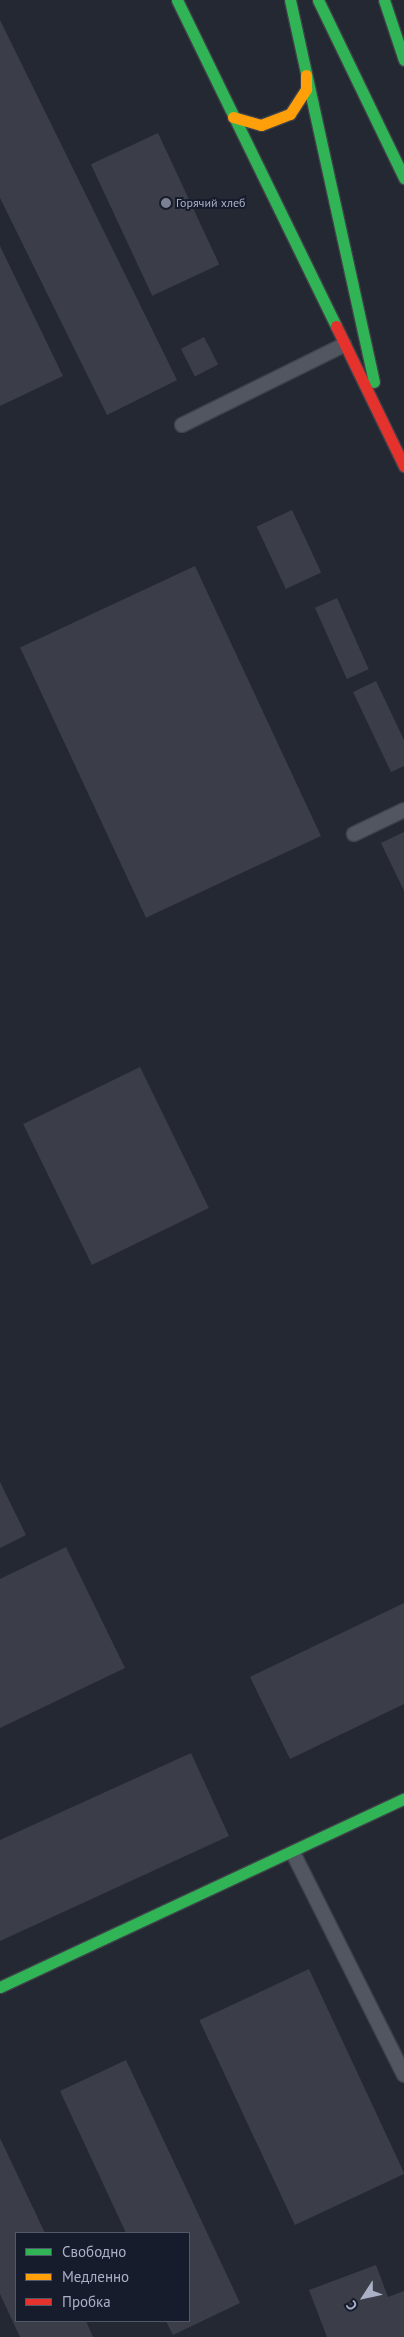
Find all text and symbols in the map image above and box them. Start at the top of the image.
place label: Горячий хлеб [176,196,245,210]
marker: Горячий хлеб [160,197,172,209]
legend [15,2232,190,2322]
text: Свободно [62,2242,126,2261]
text: Медленно [62,2267,129,2286]
north arrow [339,2272,389,2322]
text: Пробка [62,2292,111,2311]
text: С [342,2297,361,2314]

